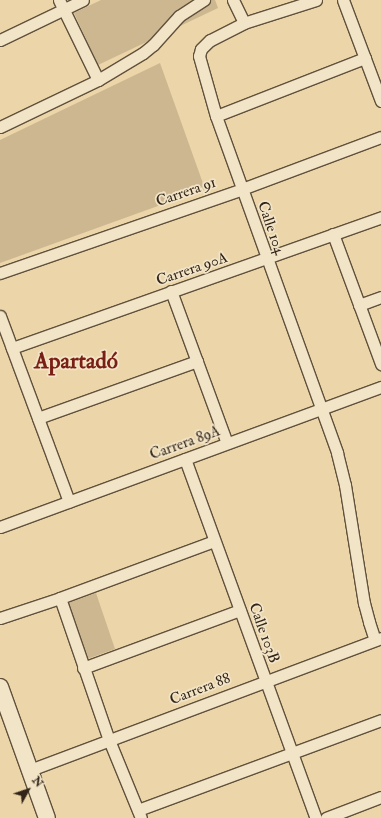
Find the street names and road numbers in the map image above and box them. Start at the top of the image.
street label: Carrera 91 [154,173,218,211]
street label: Calle 104 [254,199,288,257]
street label: Carrera 90A [154,248,230,290]
street label: Carrera 89A [147,422,223,464]
street label: Calle 103B [245,600,283,666]
street label: Carrera 88 [167,669,233,709]

